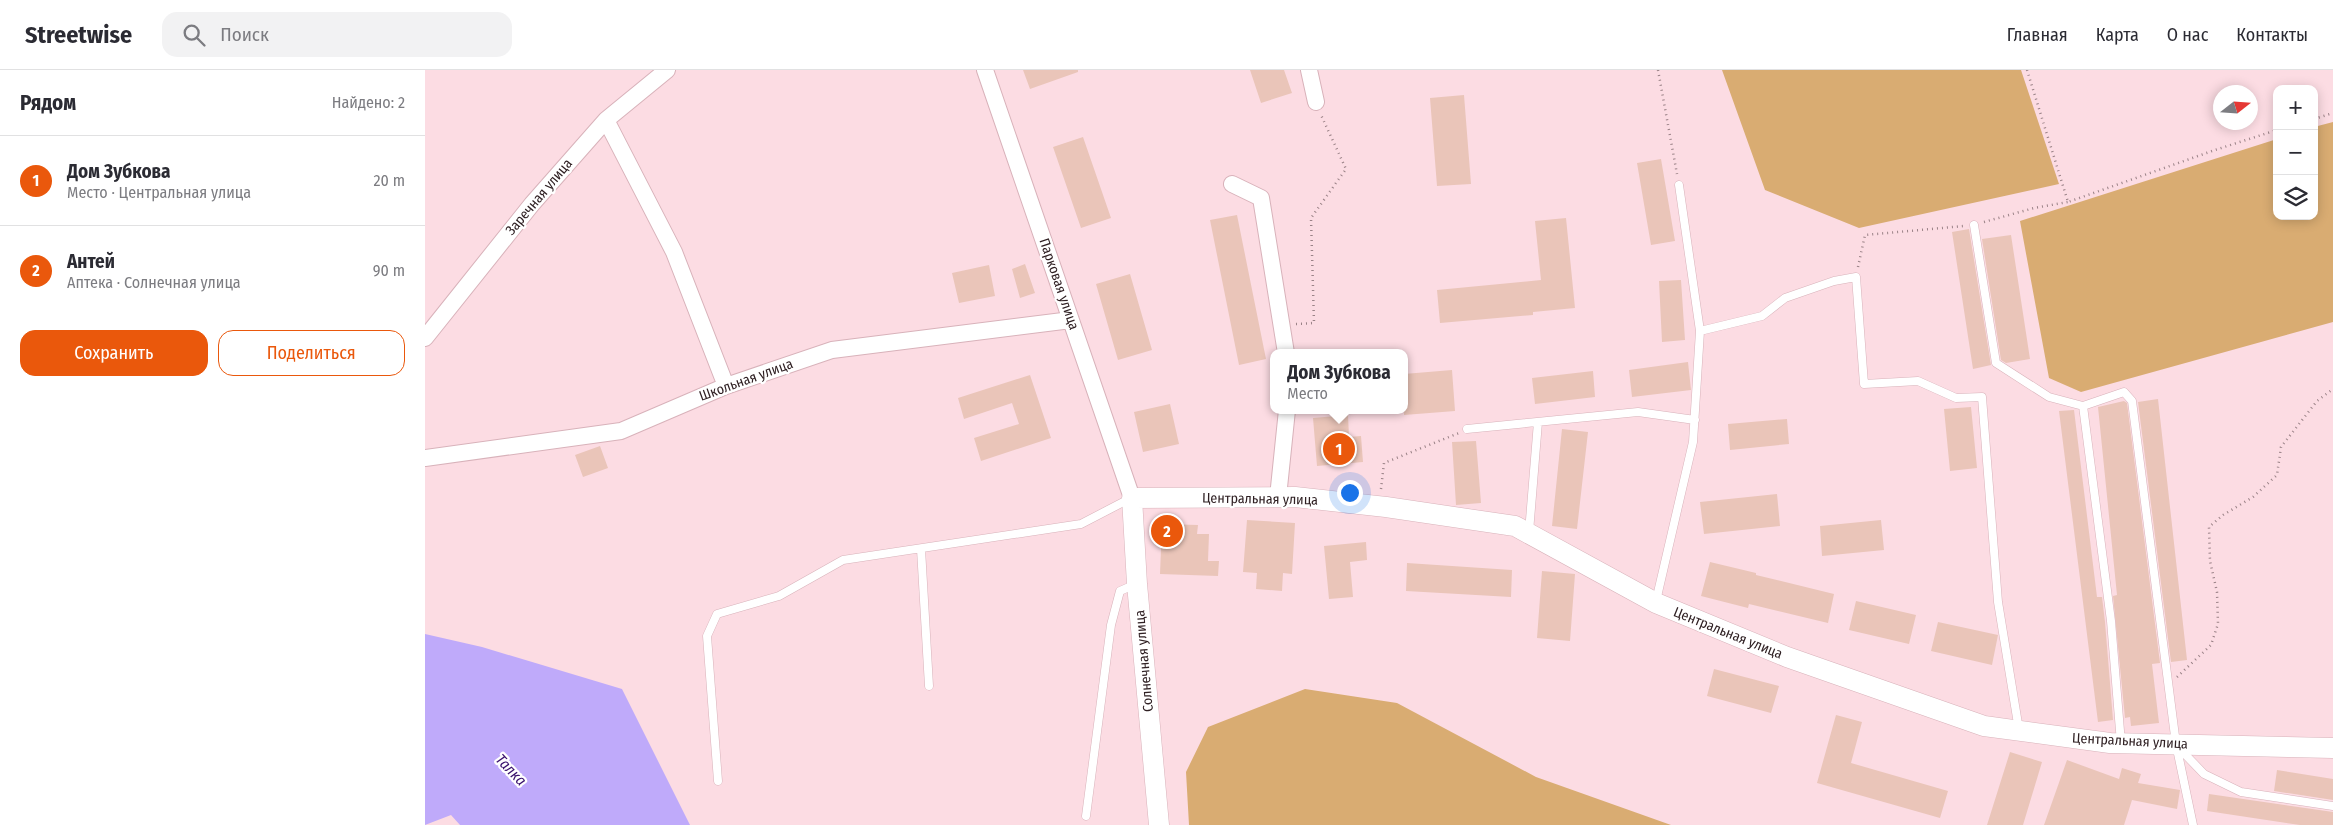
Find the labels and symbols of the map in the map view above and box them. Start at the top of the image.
north arrow [2213,85,2258,130]
street label: Заречная улица [502,155,576,239]
street label: Парковая улица [1035,236,1083,332]
street label: Школьная улица [697,355,795,405]
pin: 1 [1323,430,1355,468]
your location [1337,480,1363,506]
street label: Центральная улица [1202,489,1318,509]
pin: 2 [1151,512,1183,550]
street label: Центральная улица [1671,603,1785,663]
street label: Солнечная улица [1131,609,1157,713]
street label: Центральная улица [2072,729,2188,753]
water label: Талка [492,751,530,790]

